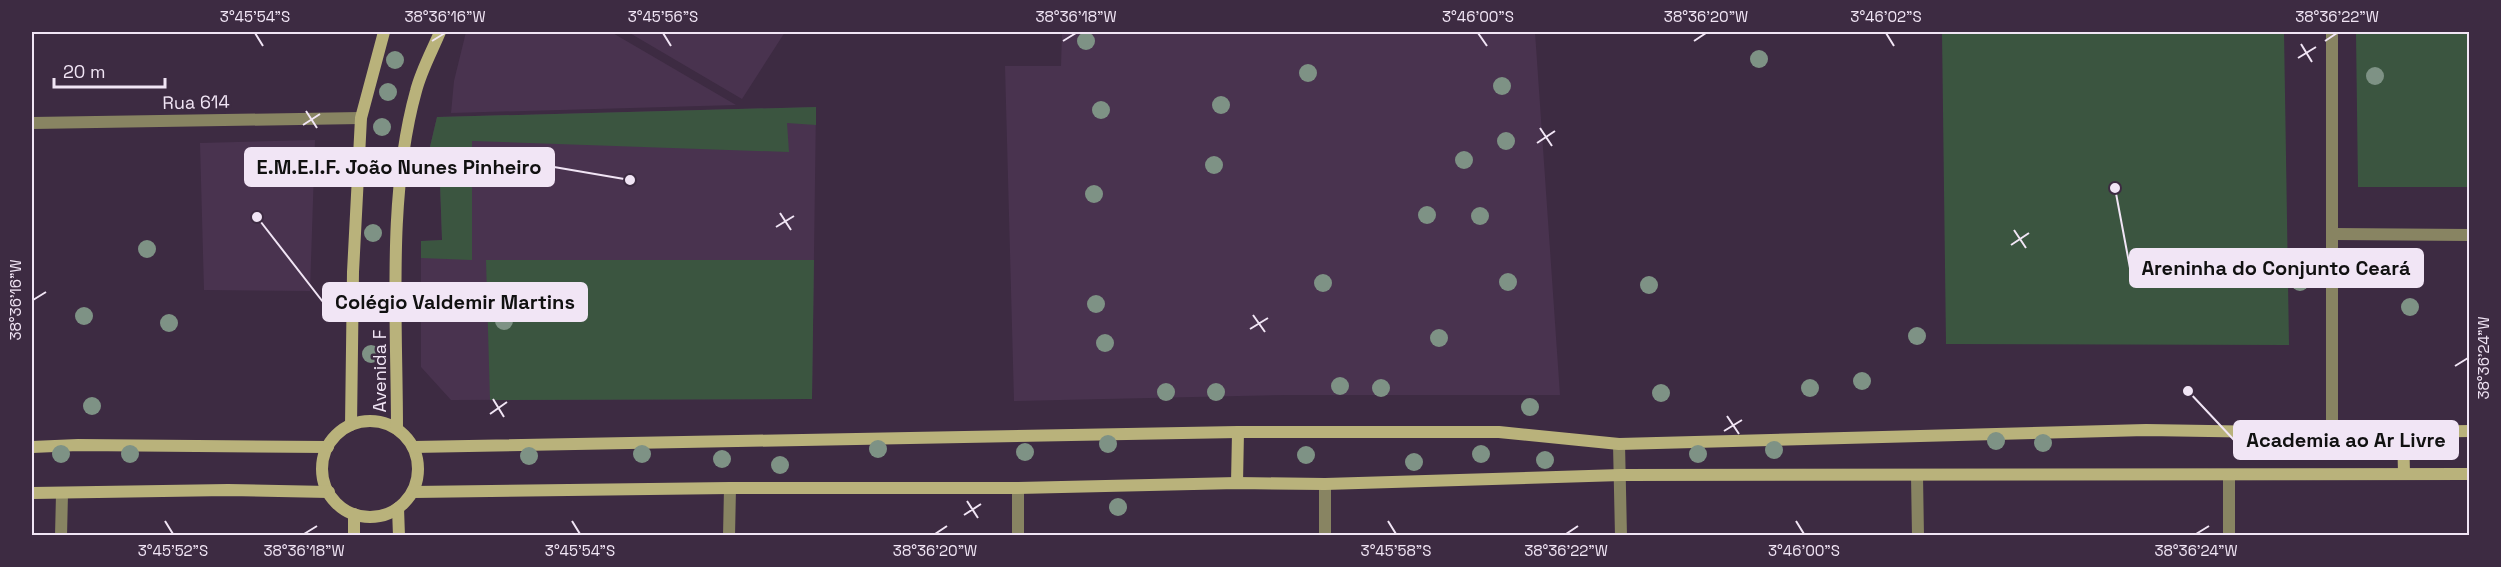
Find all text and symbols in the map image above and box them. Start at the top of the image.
text: 3°45'54"S [220,7,290,26]
text: 38°36'16"W [404,7,486,26]
text: 3°45'56"S [628,7,698,26]
text: 38°36'18"W [1035,7,1117,26]
text: 3°46'00"S [1442,7,1514,26]
text: 38°36'20"W [1664,7,1748,26]
text: 3°46'02"S [1850,7,1922,26]
text: 38°36'22"W [2295,7,2379,26]
scale bar [54,51,165,89]
text: 20 m [63,60,106,83]
street label: Rua 614 [162,90,230,114]
callout: E.M.E.I.F. João Nunes Pinheiro [245,148,554,186]
text: E.M.E.I.F. João Nunes Pinheiro [257,154,541,180]
callout: Areninha do Conjunto Ceará [2130,249,2423,287]
text: Areninha do Conjunto Ceará [2141,255,2411,281]
text: 38°36'16"W [6,259,25,341]
callout: Colégio Valdemir Martins [323,283,587,321]
text: Colégio Valdemir Martins [335,289,575,315]
text: 38°36'24"W [2474,316,2493,400]
street label: Avenida F [368,329,391,412]
callout: Academia ao Ar Livre [2234,421,2458,459]
text: Academia ao Ar Livre [2246,427,2446,453]
text: 3°45'52"S [138,541,208,560]
text: 38°36'18"W [263,541,345,560]
text: 3°45'54"S [545,541,615,560]
text: 38°36'20"W [893,541,977,560]
text: 3°45'58"S [1361,541,1431,560]
text: 38°36'22"W [1524,541,1608,560]
text: 3°46'00"S [1768,541,1840,560]
text: 38°36'24"W [2154,541,2238,560]

